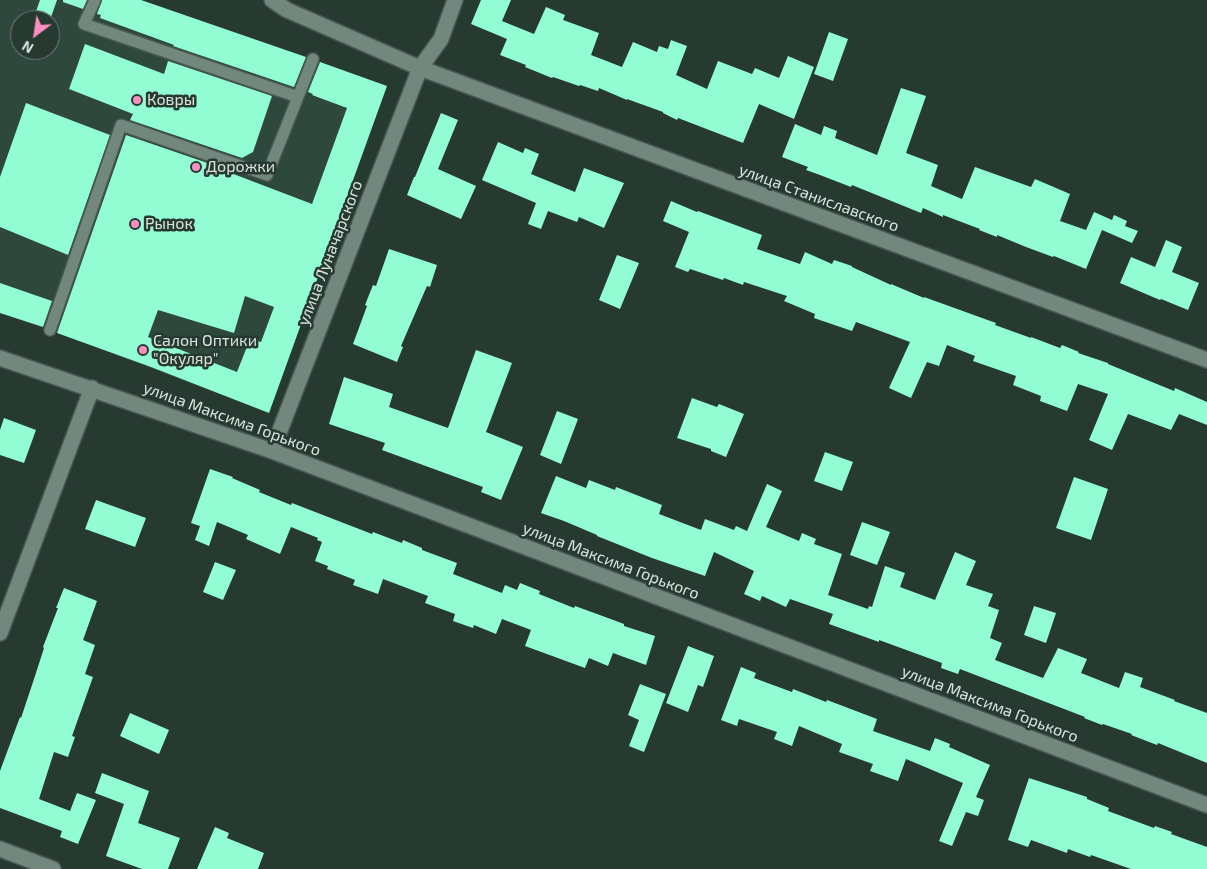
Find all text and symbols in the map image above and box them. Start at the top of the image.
north arrow [10,10,60,60]
text: N [19,38,36,57]
place label: Ковры [147,90,195,110]
marker: Ковры [131,94,143,106]
place label: Дорожки [206,157,275,177]
street label: улица Станиславского [736,160,902,236]
marker: Дорожки [190,161,202,173]
street label: улица Луначарского [293,178,367,328]
place label: Рынок [145,214,193,234]
marker: Рынок [129,218,141,230]
place label: Салон Оптики "Окуляр" [153,331,257,369]
marker: Салон Оптики "Окуляр" [137,344,149,356]
street label: улица Максима Горького [140,378,324,460]
street label: улица Максима Горького [520,518,702,604]
street label: улица Максима Горького [899,661,1081,747]

